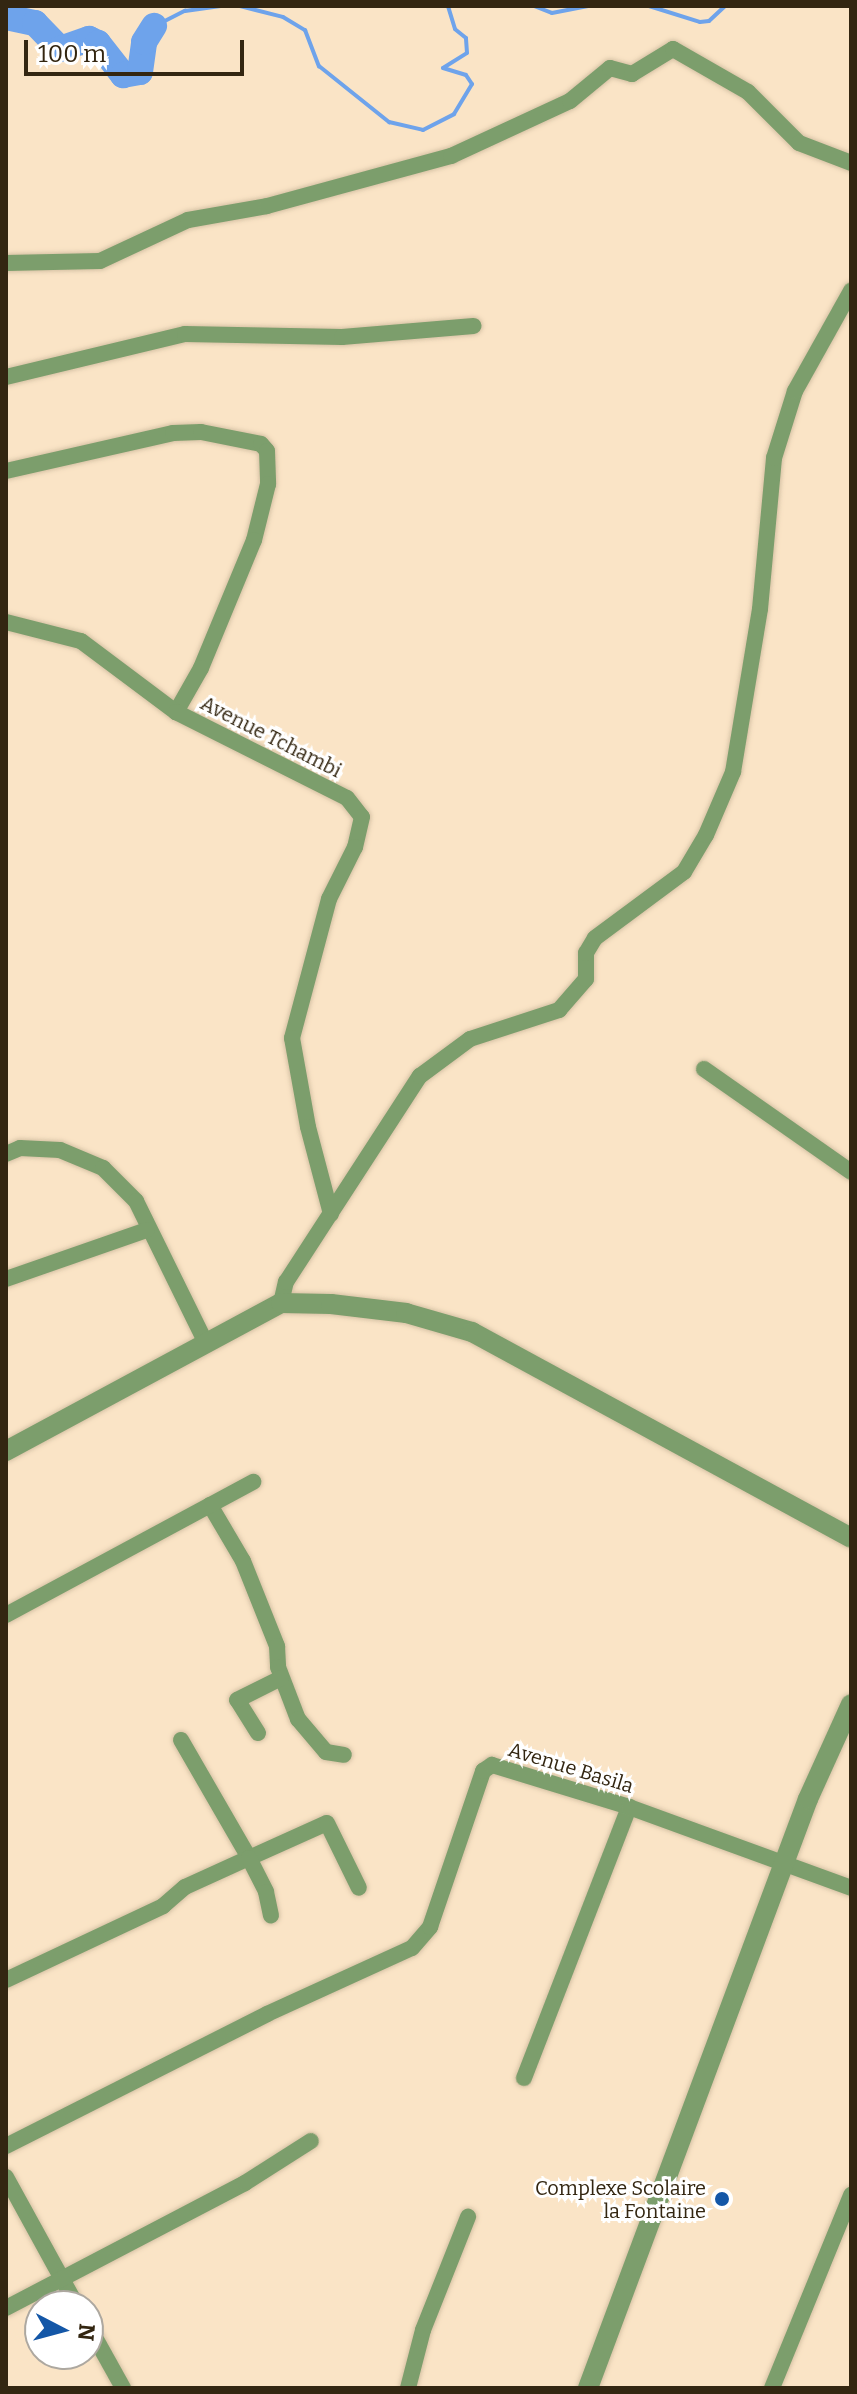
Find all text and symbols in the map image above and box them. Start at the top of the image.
scale bar [28,24,248,74]
text: 100 m [38,40,106,68]
street label: Avenue Tchambi [197,691,345,783]
street label: Avenue Basila [506,1738,636,1798]
place label: Complexe Scolaire la Fontaine [535,2176,706,2223]
marker: Complexe Scolaire la Fontaine [713,2190,731,2208]
north arrow [24,2290,104,2370]
text: N [72,2322,101,2342]

